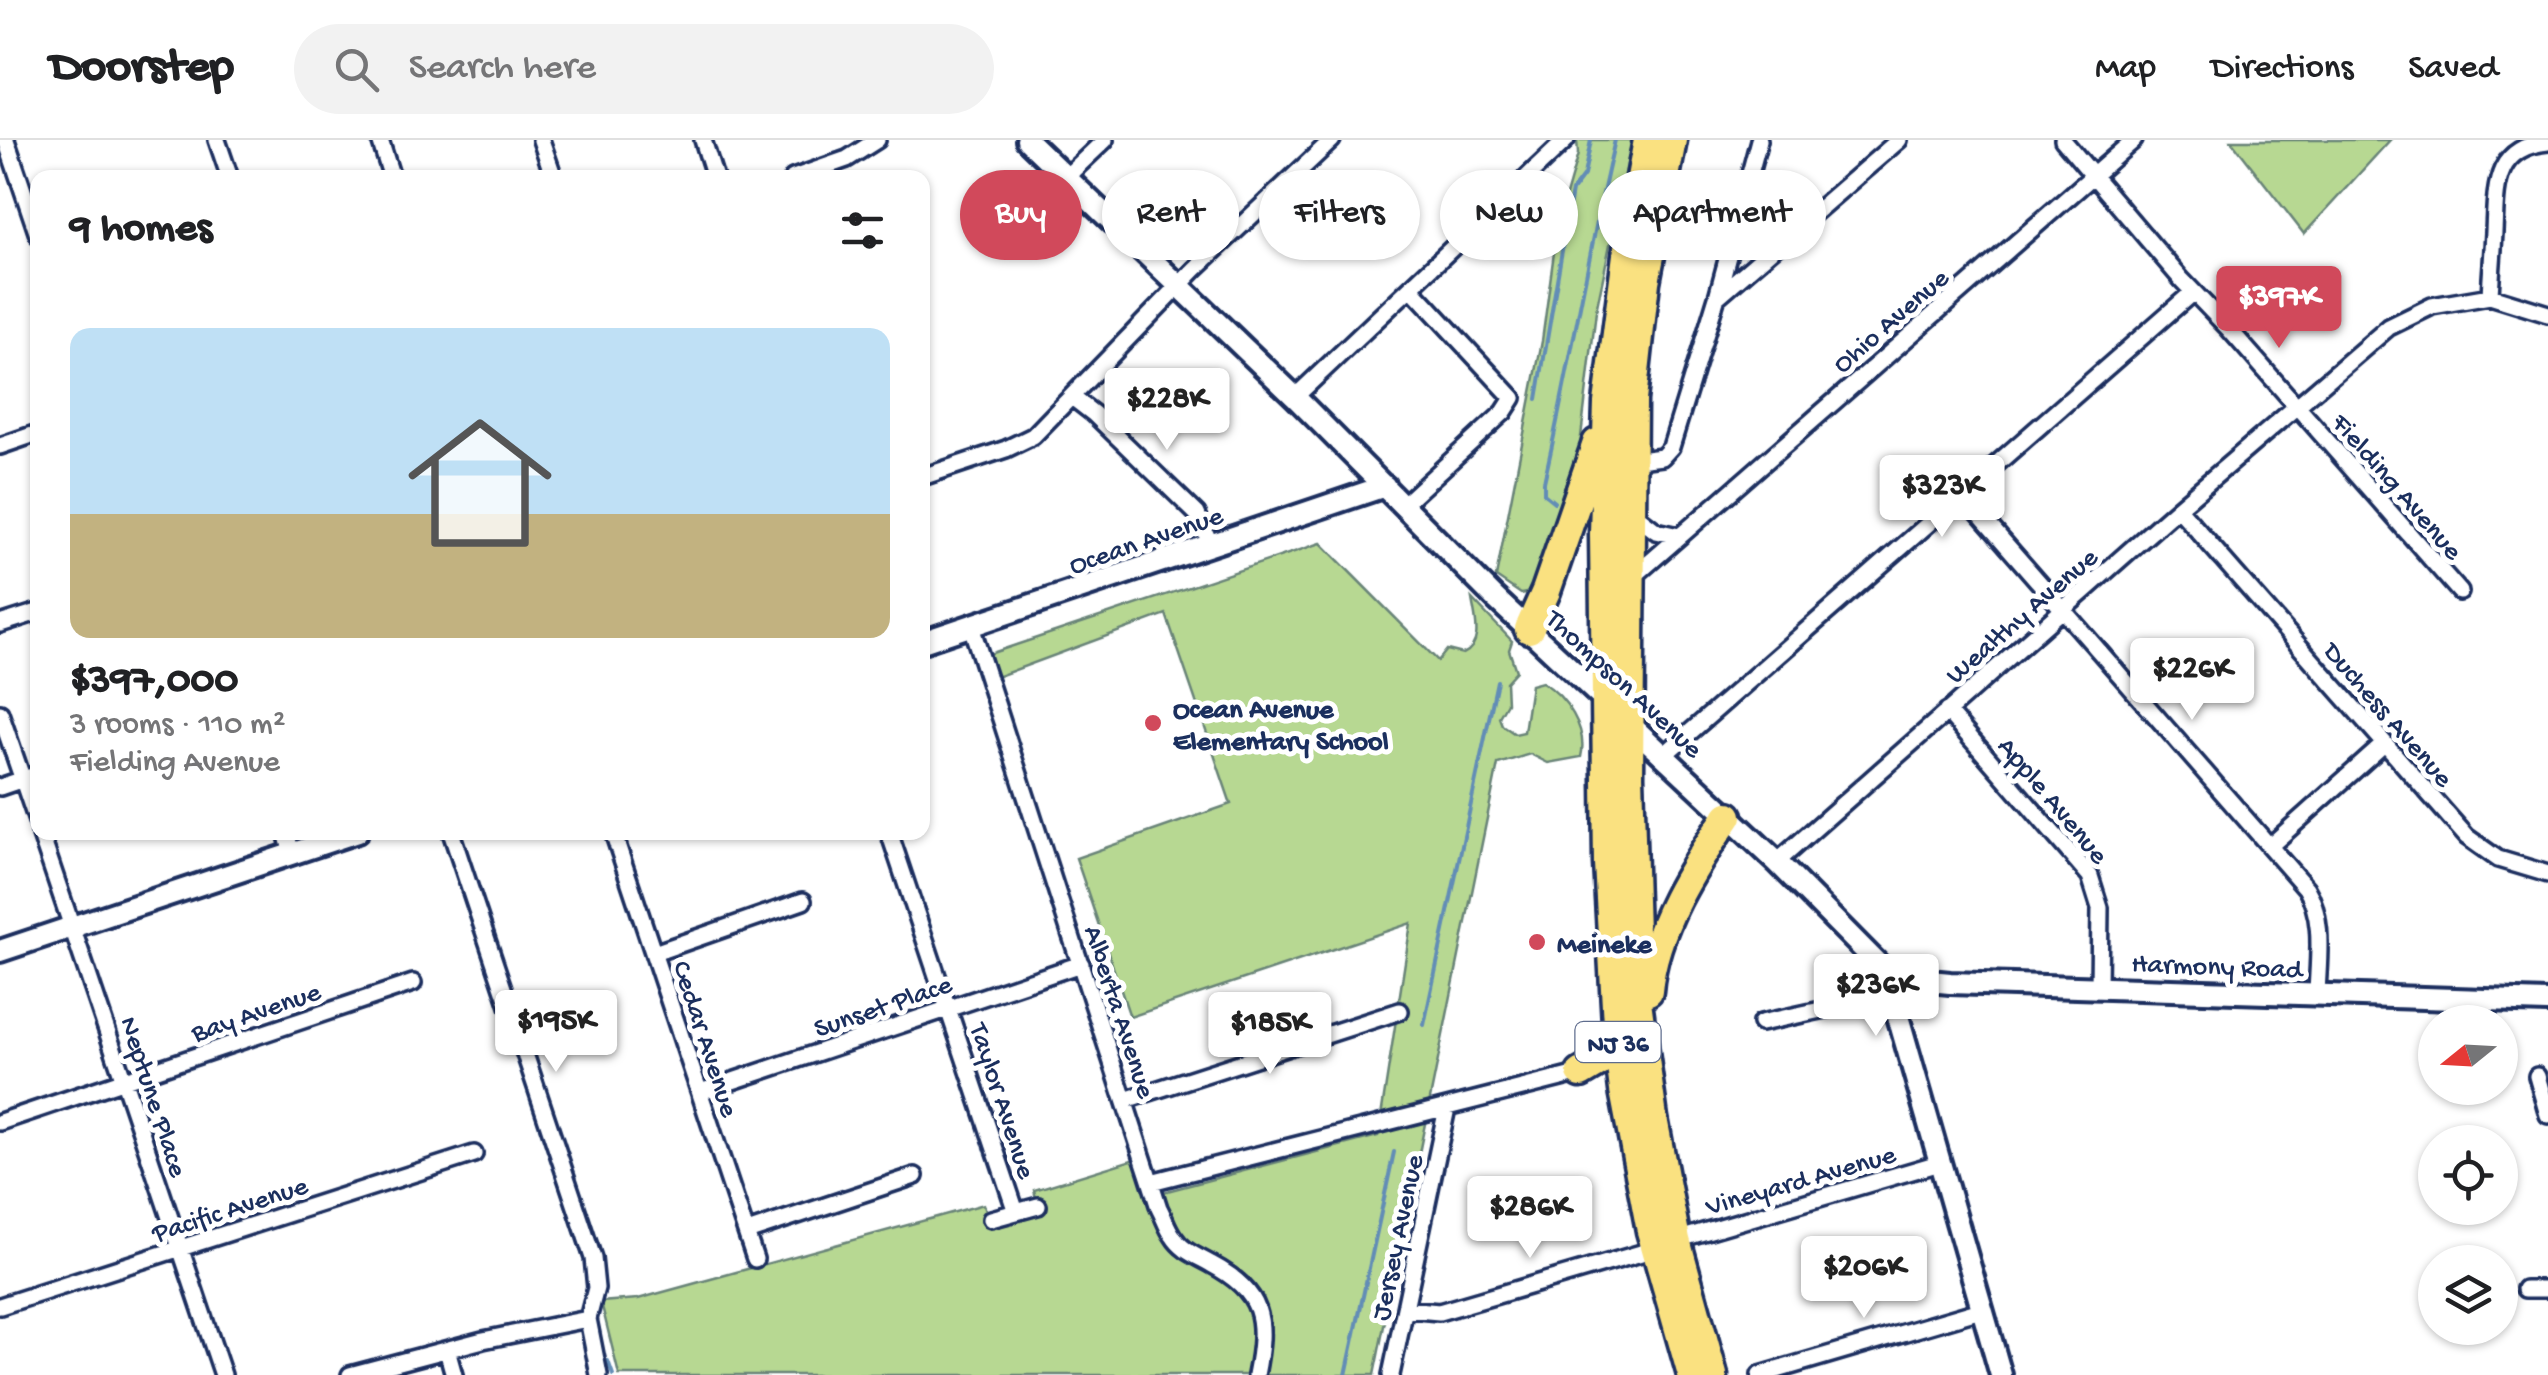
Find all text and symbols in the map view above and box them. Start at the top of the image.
search box [294,24,994,114]
text: Doorstep [50,41,234,98]
icon: search [329,42,384,97]
text: Search here [409,47,596,91]
text: Map [2095,49,2156,90]
text: Directions [2211,49,2353,90]
text: Saved [2408,49,2498,90]
chip: Buy [960,170,1082,260]
chip: Rent [1102,170,1239,260]
chip: Filters [1259,170,1420,260]
chip: New [1440,170,1578,260]
chip: Apartment [1598,170,1826,260]
icon: filters [835,203,890,258]
text: 9 homes [70,206,212,255]
street label: Ohio Avenue [1827,263,1957,382]
pin: $397K [2209,266,2349,351]
text: $397K [2238,279,2320,317]
pin: $228K [1097,368,1237,453]
text: $228K [1127,381,1207,419]
icon: home [390,393,570,573]
street label: Fielding Avenue [2322,407,2469,568]
pin: $323K [1872,455,2012,540]
text: $323K [1902,468,1982,506]
street label: Ocean Avenue [1065,500,1228,584]
street label: Wealthy Avenue [1940,542,2106,693]
street label: Thompson Avenue [1536,603,1709,767]
street label: Duchess Avenue [2313,635,2459,796]
pin: $226K [2122,638,2262,723]
text: $226K [2152,651,2232,689]
text: $397,000 [70,658,238,707]
place label: Ocean Avenue Elementary School [1173,695,1389,760]
text: 3 rooms · 110 m² [70,707,285,745]
marker: Ocean Avenue Elementary School [1142,712,1164,734]
street label: Apple Avenue [1989,732,2115,872]
text: Fielding Avenue [70,745,280,783]
street label: Alberta Avenue [1074,922,1161,1103]
place label: Meineke [1557,930,1653,963]
marker: Meineke [1526,931,1548,953]
street label: Harmony Road [2131,949,2305,988]
pin: $236K [1806,954,1946,1039]
street label: Cedar Avenue [663,957,745,1122]
text: $236K [1836,967,1916,1005]
street label: Sunset Place [810,969,957,1047]
street label: Bay Avenue [187,977,326,1052]
pin: $195K [486,990,626,1075]
pin: $185K [1200,992,1340,1077]
text: $195K [517,1003,595,1041]
text: $185K [1230,1005,1310,1043]
north arrow [2418,1005,2518,1105]
map controls [2418,1005,2518,1345]
street label: Neptune Place [110,1013,193,1182]
street label: Taylor Avenue [959,1018,1042,1184]
road number: NJ 36 [1576,1022,1660,1062]
button: locate [2418,1125,2518,1225]
street label: Vineyard Avenue [1702,1139,1900,1225]
street label: Jersey Avenue [1366,1152,1433,1324]
street label: Pacific Avenue [148,1170,313,1252]
pin: $286K [1460,1176,1600,1261]
text: $286K [1489,1189,1571,1227]
pin: $206K [1794,1236,1934,1321]
button: layers [2418,1245,2518,1345]
text: $206K [1823,1249,1905,1287]

